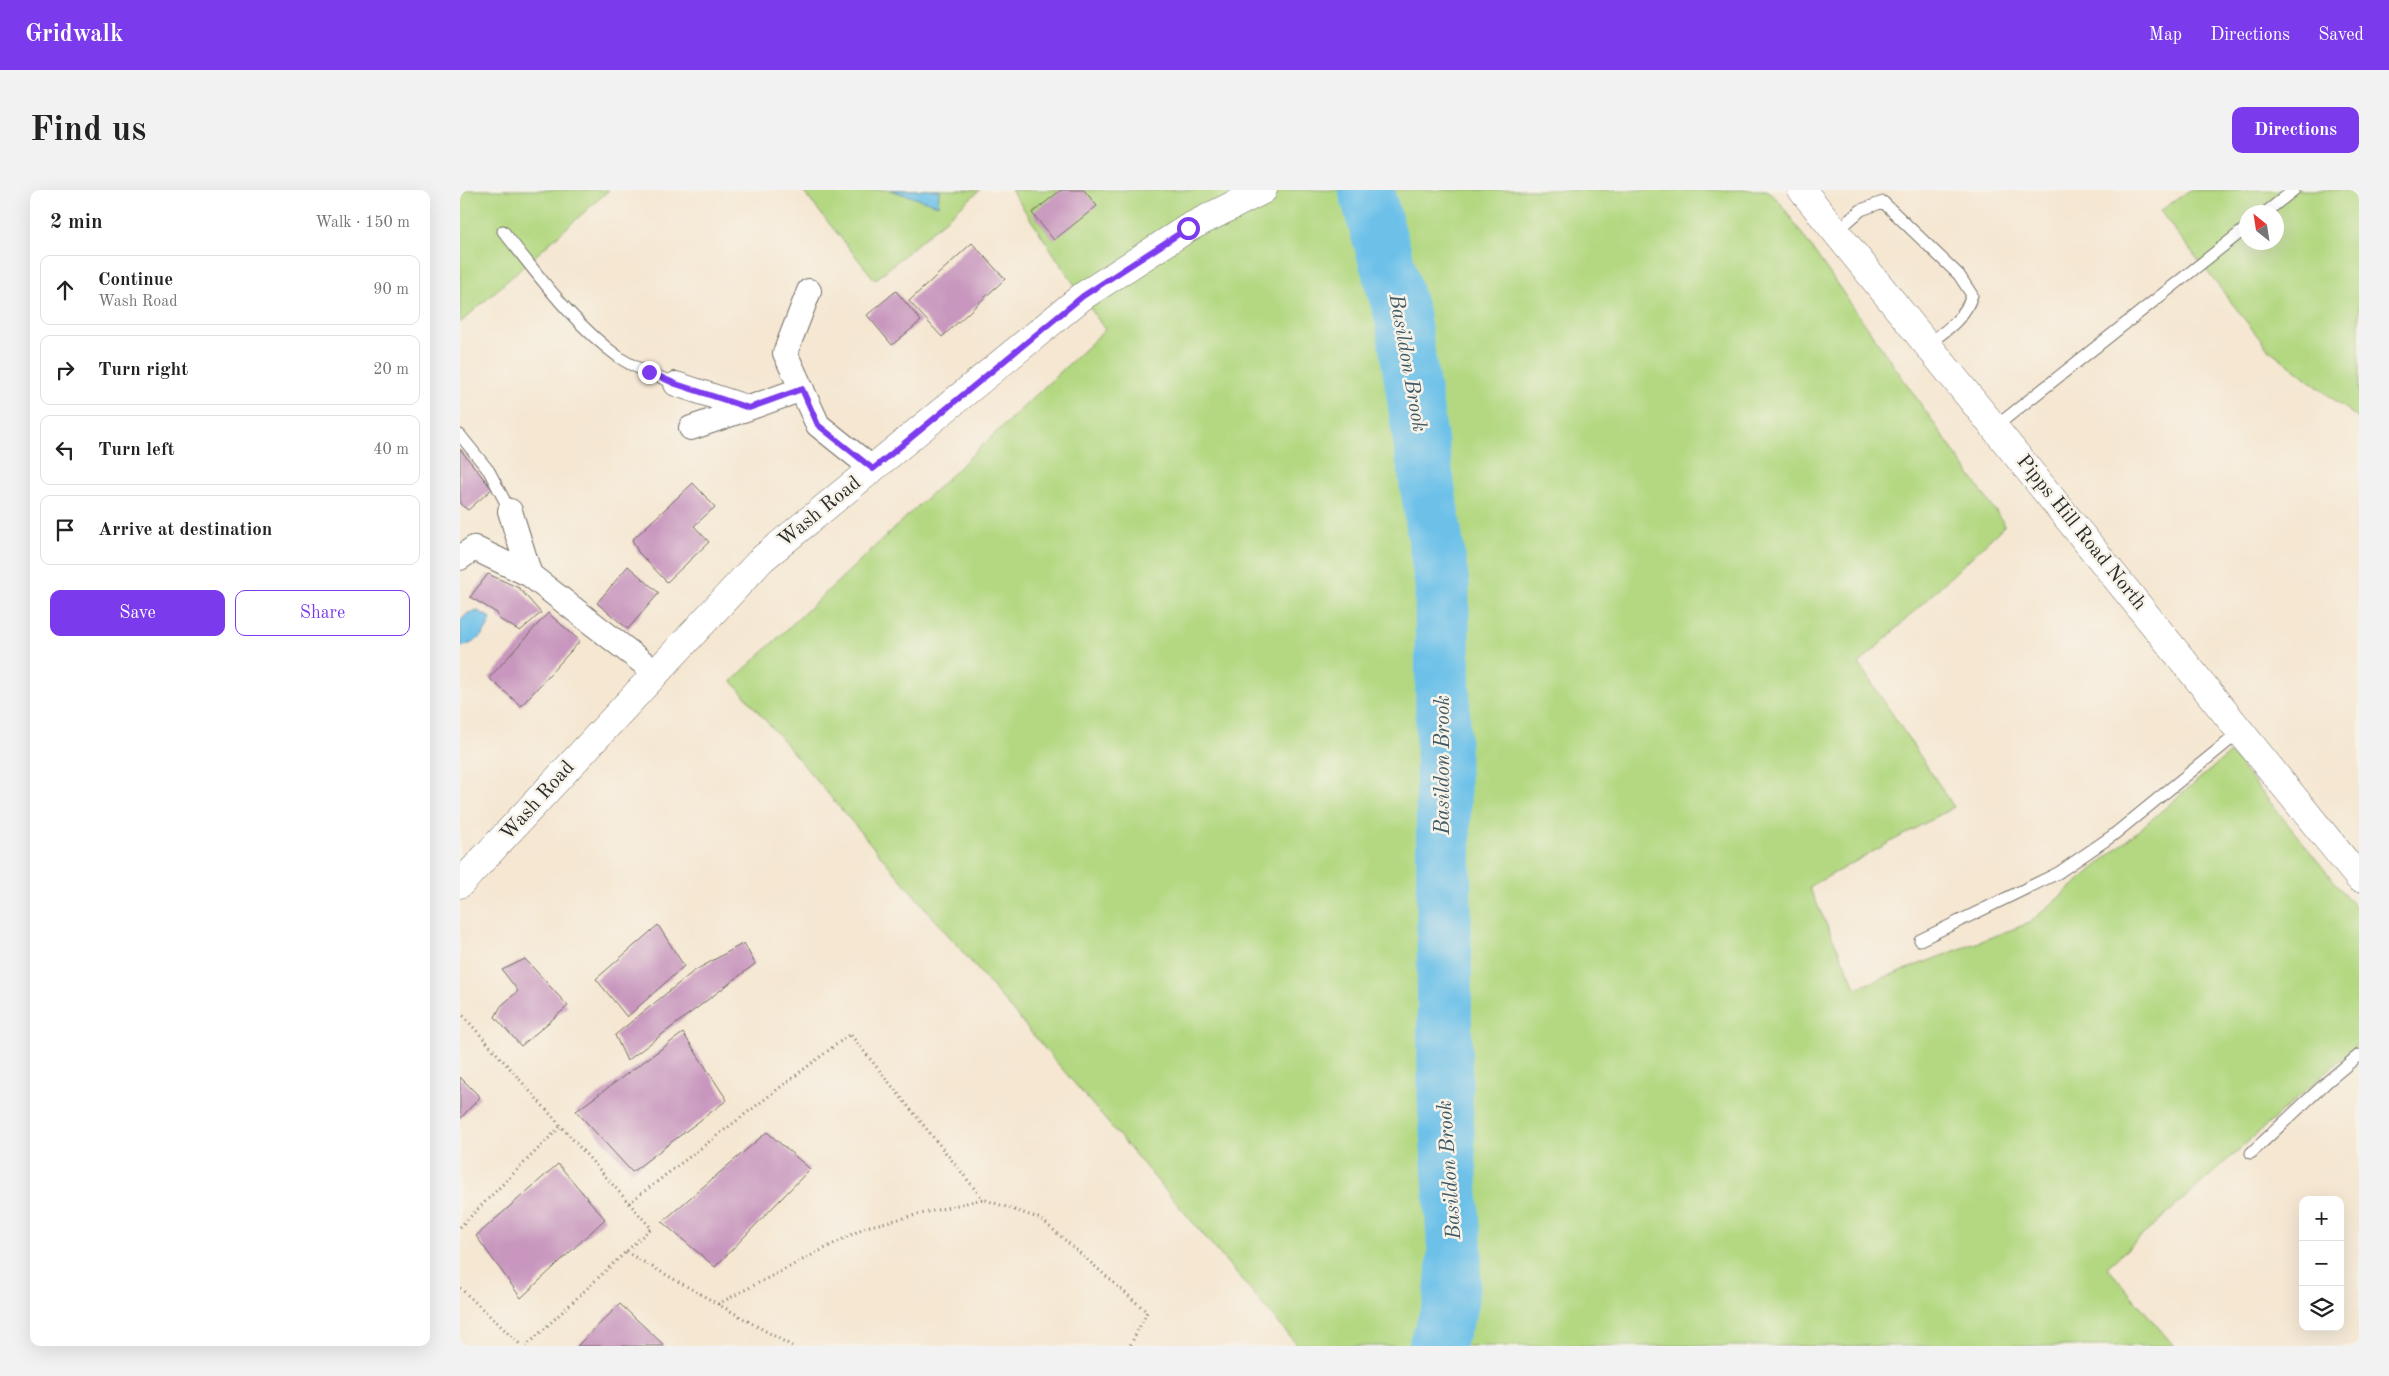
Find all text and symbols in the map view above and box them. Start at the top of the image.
text: Gridwalk [25,23,123,47]
text: Map [2149,26,2182,44]
text: Directions [2210,26,2290,44]
text: Saved [2318,26,2364,44]
button: Directions [2232,107,2359,153]
text: Find us [30,113,146,148]
north arrow [2239,205,2284,250]
text: 2 min [50,212,103,233]
text: Walk · 150 m [315,215,410,231]
route start [1177,217,1200,240]
text: Continue [98,271,173,290]
icon: ahead [51,276,79,304]
text: 90 m [373,282,409,298]
water label: Basildon Brook [1384,291,1429,434]
text: Wash Road [98,294,178,310]
icon: right [51,356,79,384]
text: Turn right [98,361,188,380]
route end [638,361,661,384]
text: 20 m [373,362,409,378]
icon: left [51,436,79,464]
text: Turn left [98,441,175,460]
text: 40 m [373,442,409,458]
street label: Pipps Hill Road North [2012,452,2150,614]
street label: Wash Road [775,473,865,551]
icon: arrive [51,516,79,544]
text: Arrive at destination [98,521,272,540]
button: Save [50,590,225,636]
button: Share [235,590,410,636]
water label: Basildon Brook [1433,695,1454,836]
street label: Wash Road [497,757,579,845]
water label: Basildon Brook [1435,1100,1465,1241]
map controls [2299,1196,2344,1331]
button: + [2299,1196,2344,1241]
button: − [2299,1241,2344,1286]
button: layers [2299,1286,2344,1331]

